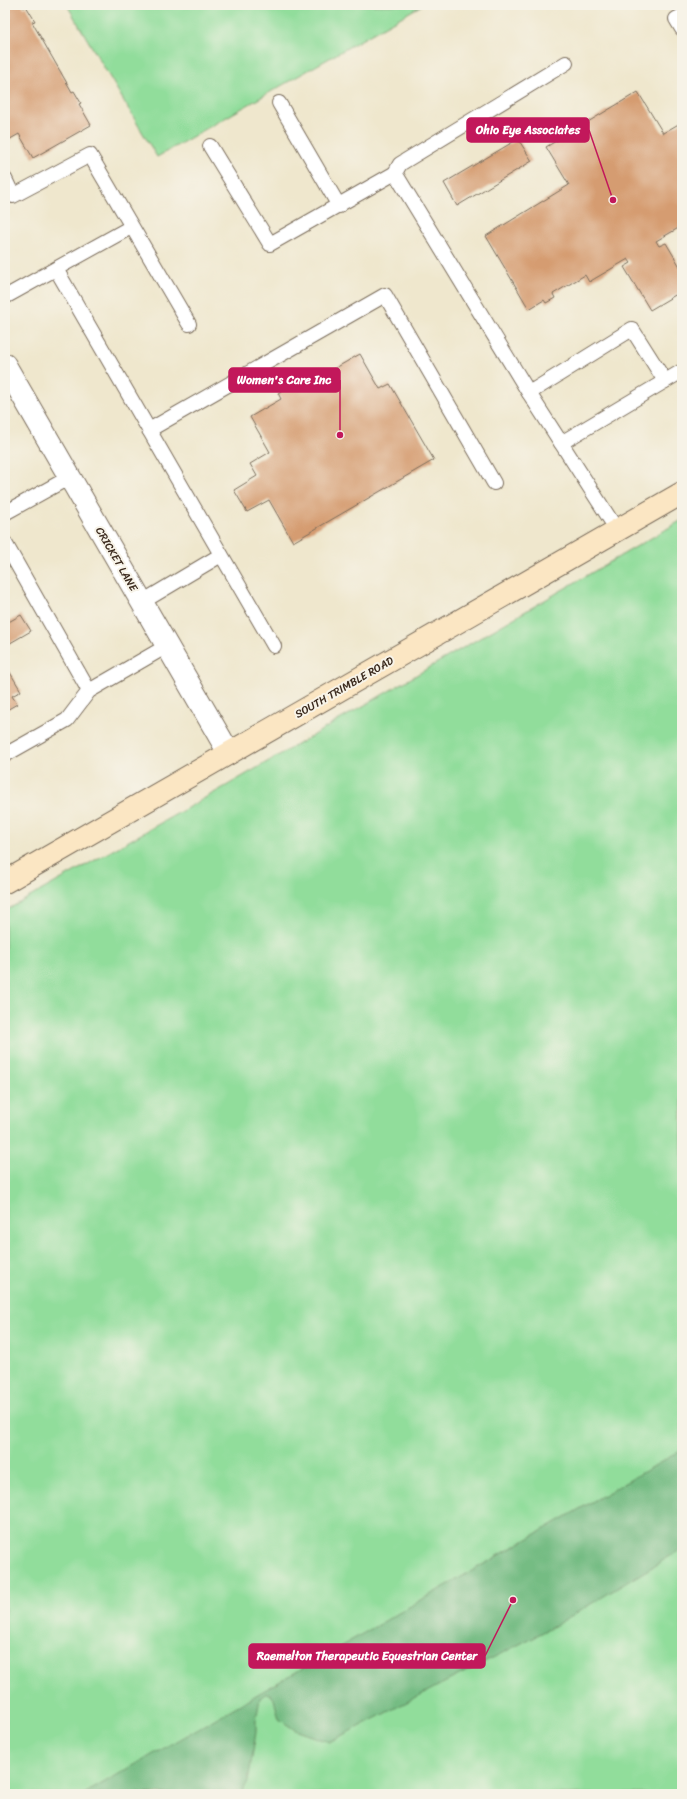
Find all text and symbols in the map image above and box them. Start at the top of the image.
callout: Ohio Eye Associates [467,118,589,142]
text: Ohio Eye Associates [475,119,581,141]
callout: Women's Care Inc [229,368,340,392]
text: Women's Care Inc [237,369,332,391]
street label: CRICKET LANE [90,523,143,596]
street label: SOUTH TRIMBLE ROAD [291,651,398,723]
callout: Raemelton Therapeutic Equestrian Center [249,1644,485,1668]
text: Raemelton Therapeutic Equestrian Center [256,1645,478,1667]

